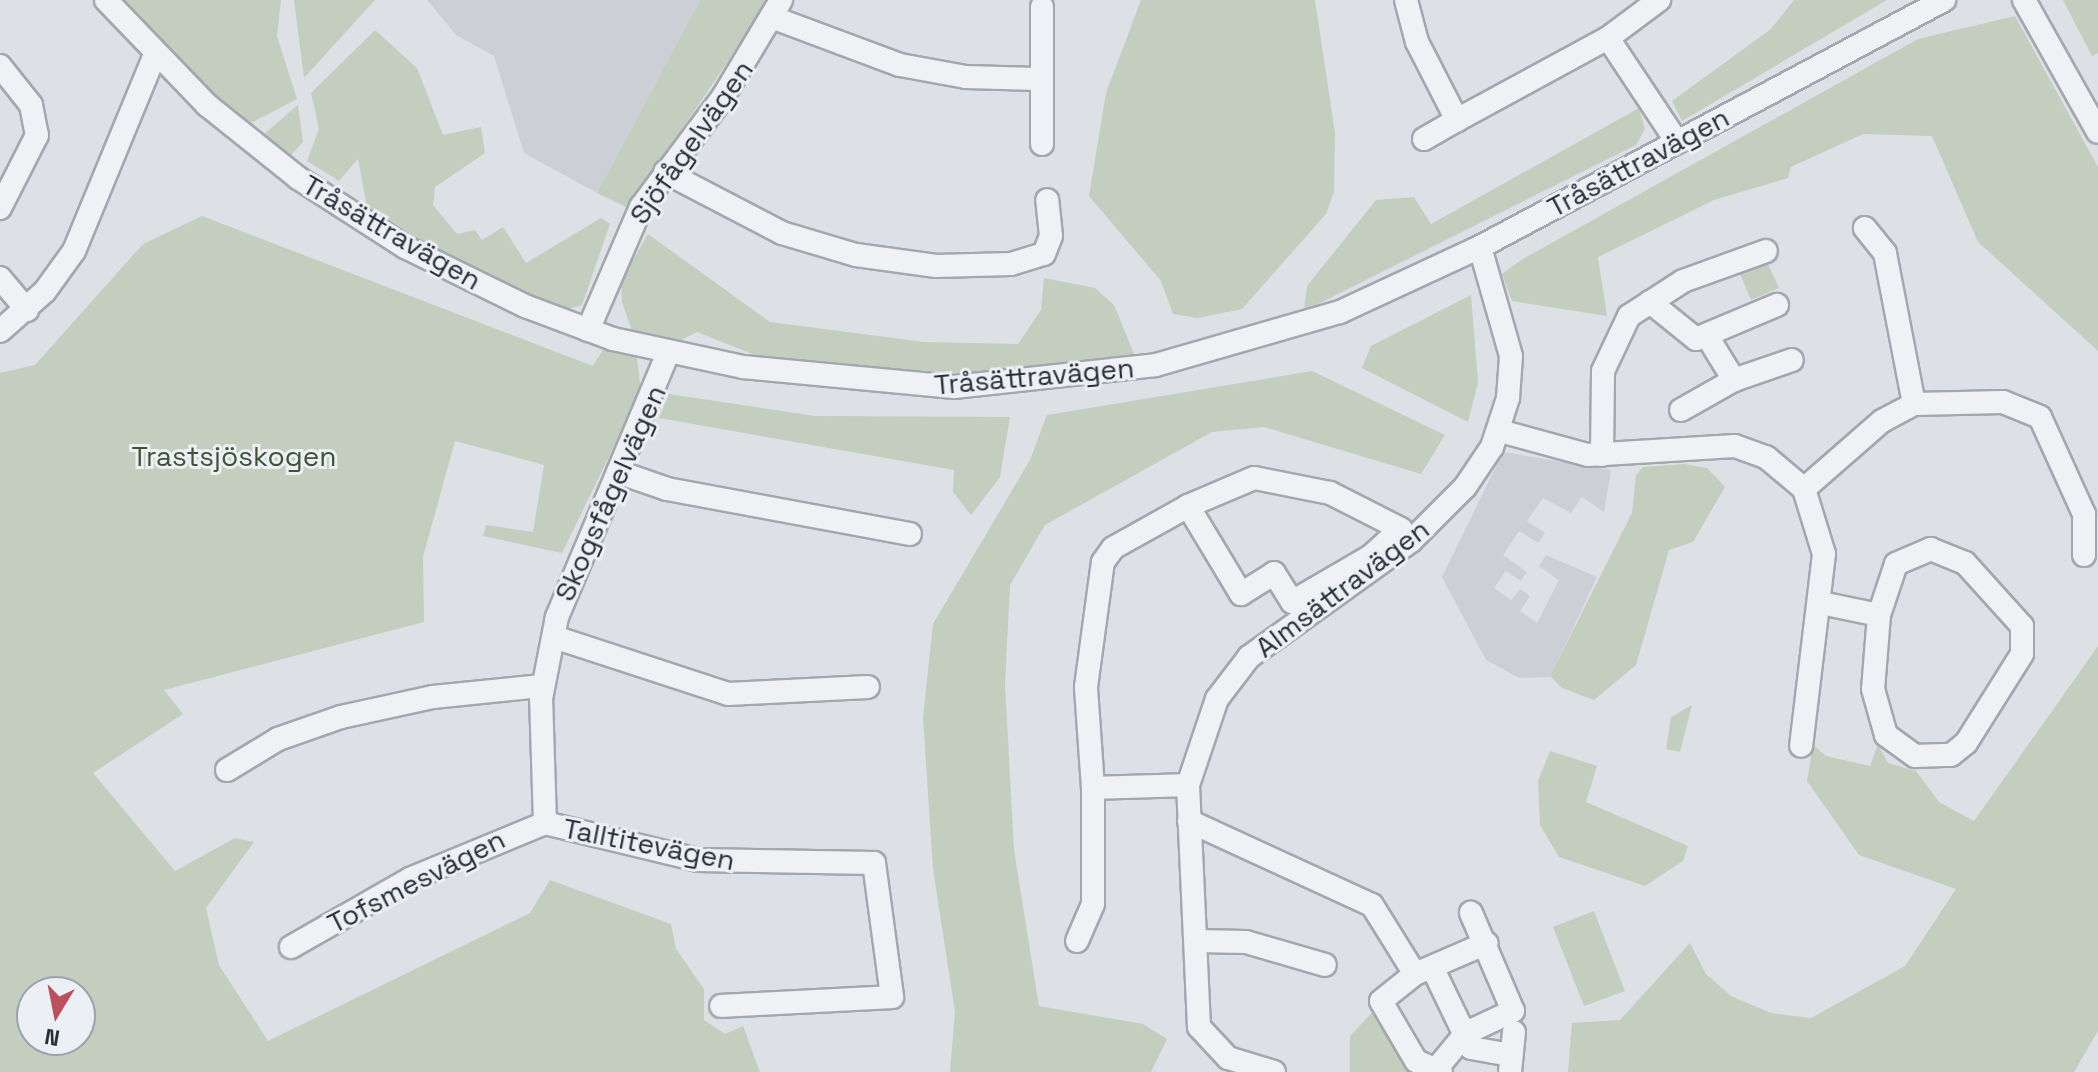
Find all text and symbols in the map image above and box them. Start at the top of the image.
street label: Sjöfågelvägen [622,54,760,230]
street label: Tråsättravägen [1542,100,1734,224]
street label: Tråsättravägen [297,167,487,297]
street label: Tråsättravägen [933,351,1135,401]
street label: Skogsfågelvägen [547,380,673,606]
park label: Trastsjöskogen [132,439,336,473]
street label: Almsättravägen [1249,512,1435,664]
street label: Talltitevägen [560,811,738,877]
street label: Tofsmesvägen [322,822,510,940]
north arrow [16,976,96,1056]
text: N [42,1023,62,1053]

